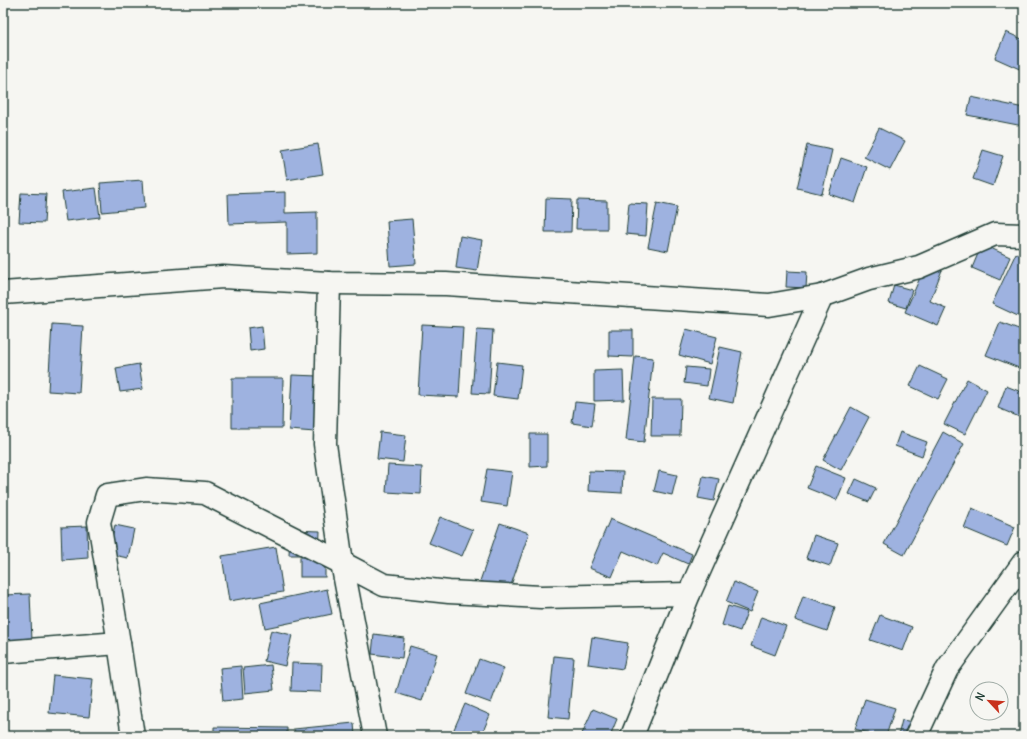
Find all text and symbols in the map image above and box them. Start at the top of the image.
north arrow [969,681,1009,721]
text: N [972,690,988,703]

